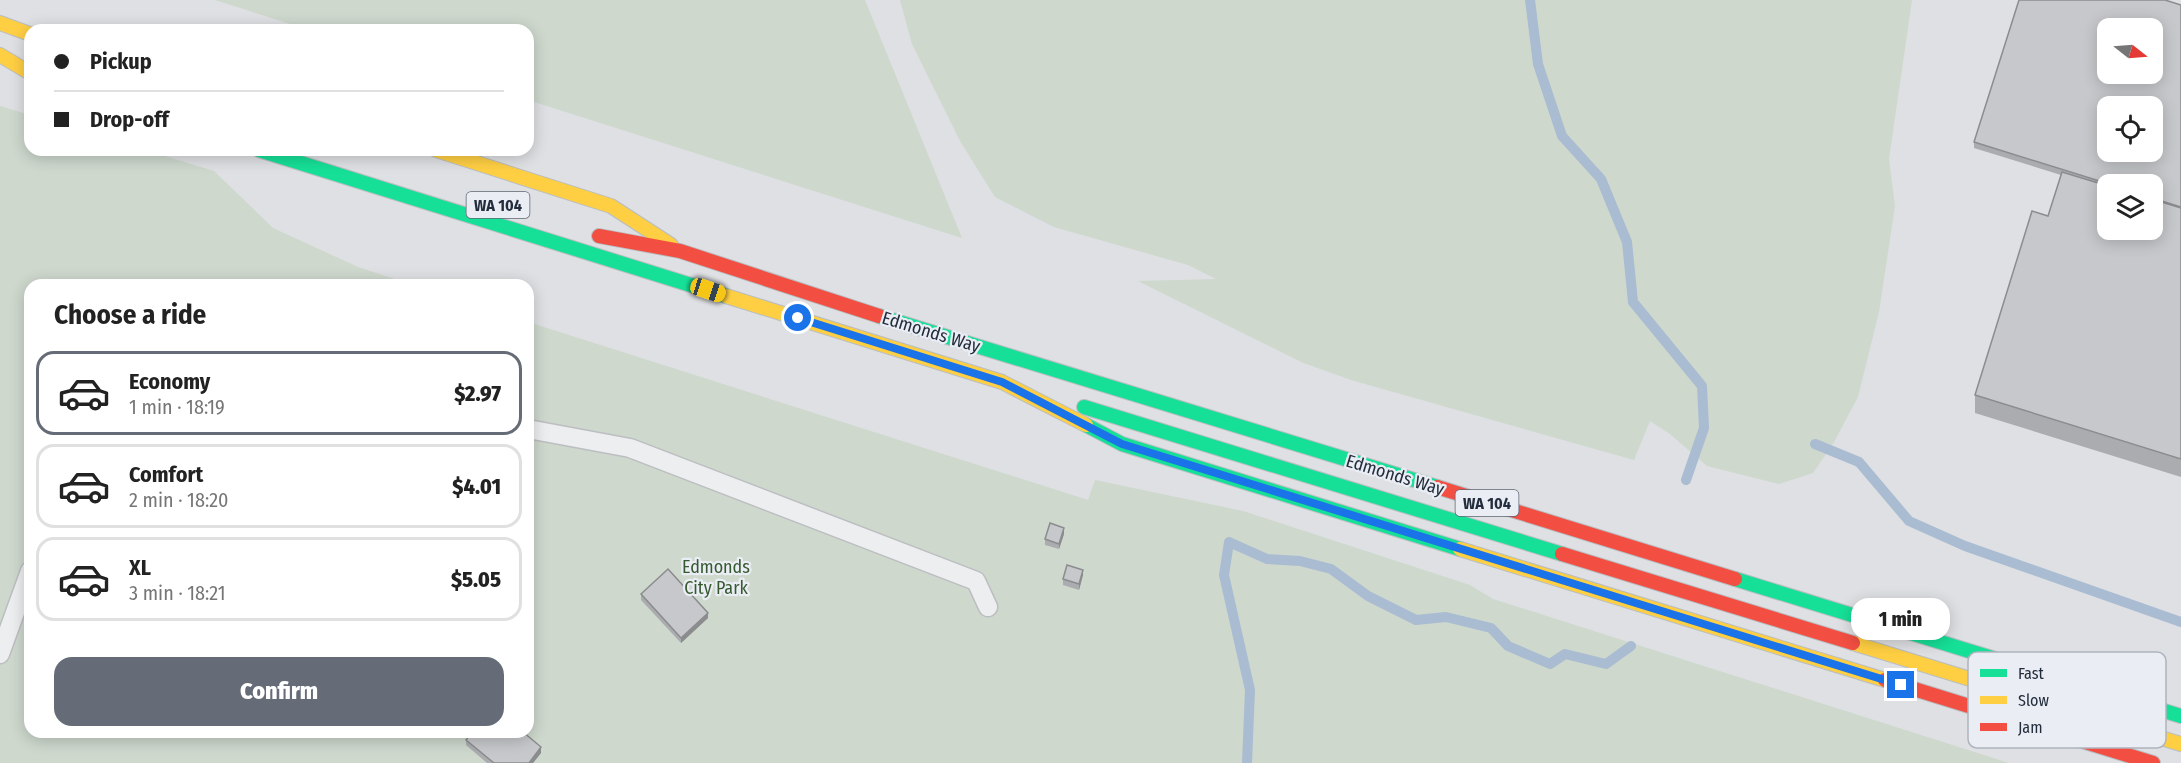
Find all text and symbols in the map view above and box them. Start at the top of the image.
north arrow [2097,18,2163,84]
map controls [2097,18,2163,240]
text: Pickup [90,48,152,75]
button: locate [2097,96,2163,162]
text: Drop-off [90,106,169,133]
button: layers [2097,174,2163,240]
road number: WA 104 [466,192,530,218]
car [688,276,728,304]
text: Choose a ride [54,299,206,331]
route start [784,304,811,331]
street label: Edmonds Way [879,307,983,357]
icon: car [57,366,111,420]
text: Economy [129,368,210,395]
text: $2.97 [454,380,501,407]
text: 1 min · 18:19 [129,395,225,419]
street label: Edmonds Way [1343,450,1447,500]
icon: car [57,459,111,513]
text: Comfort [129,461,203,488]
text: $4.01 [452,473,501,500]
text: 2 min · 18:20 [129,488,228,512]
road number: WA 104 [1456,490,1518,516]
icon: car [57,552,111,606]
text: XL [129,554,151,581]
park label: Edmonds City Park [682,556,750,599]
text: $5.05 [451,566,501,593]
text: 3 min · 18:21 [129,581,226,605]
callout: 1 min [1852,598,1950,640]
text: 1 min [1879,607,1922,631]
legend [1968,652,2166,748]
button: Confirm [54,657,504,726]
text: Fast [2018,664,2045,683]
route end [1887,671,1914,698]
text: Slow [2018,691,2049,710]
text: Jam [2018,718,2043,737]

